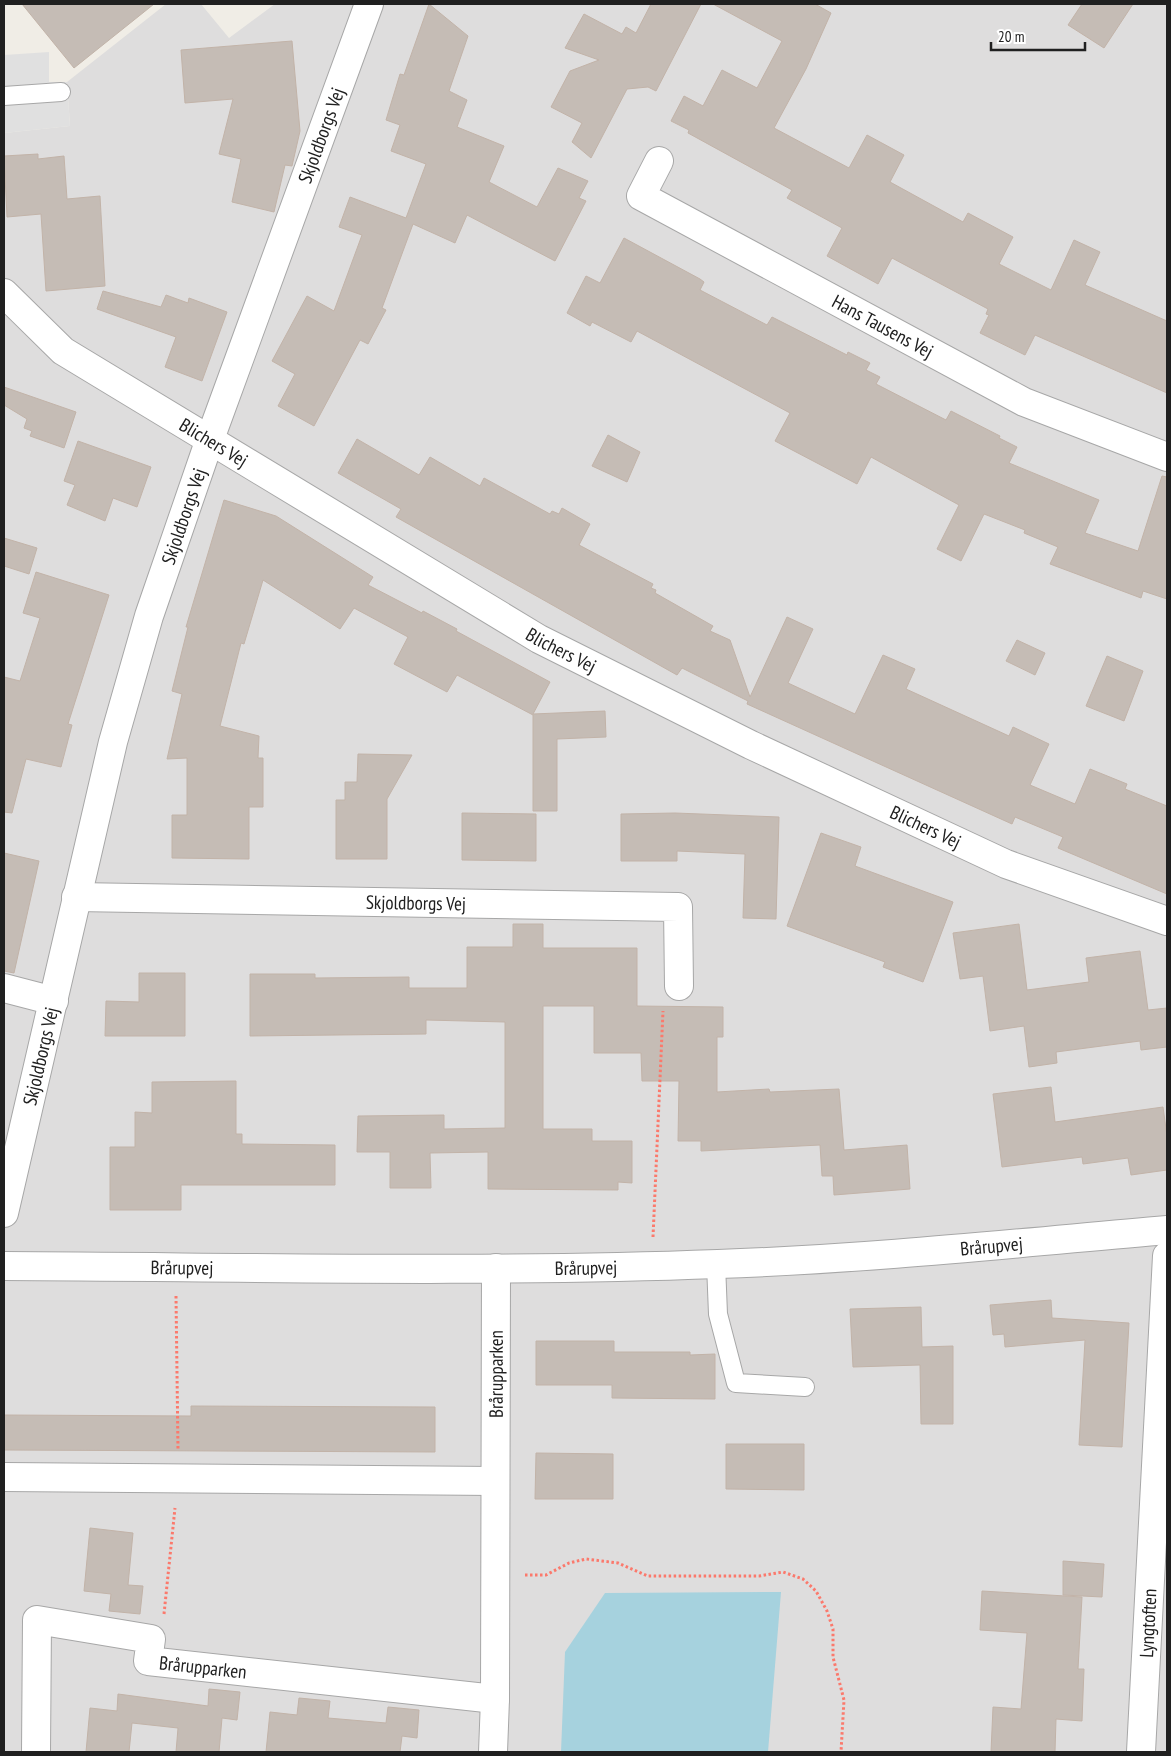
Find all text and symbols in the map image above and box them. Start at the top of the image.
scale bar [991,20,1085,52]
text: 20 m [998,27,1024,46]
street label: Skjoldborgs Vej [293,84,349,187]
street label: Hans Tausens Vej [828,289,938,363]
street label: Blichers Vej [175,412,252,472]
street label: Skjoldborgs Vej [156,465,211,568]
street label: Blichers Vej [522,622,600,678]
street label: Blichers Vej [886,800,965,853]
street label: Skjoldborgs Vej [366,890,466,915]
street label: Skjoldborgs Vej [17,1005,63,1108]
street label: Brårupvej [959,1231,1024,1261]
street label: Brårupvej [151,1255,213,1280]
street label: Brårupvej [554,1255,618,1280]
street label: Brårupparken [484,1330,508,1418]
street label: Lyngtoften [1134,1588,1162,1658]
street label: Brårupparken [158,1650,248,1684]

